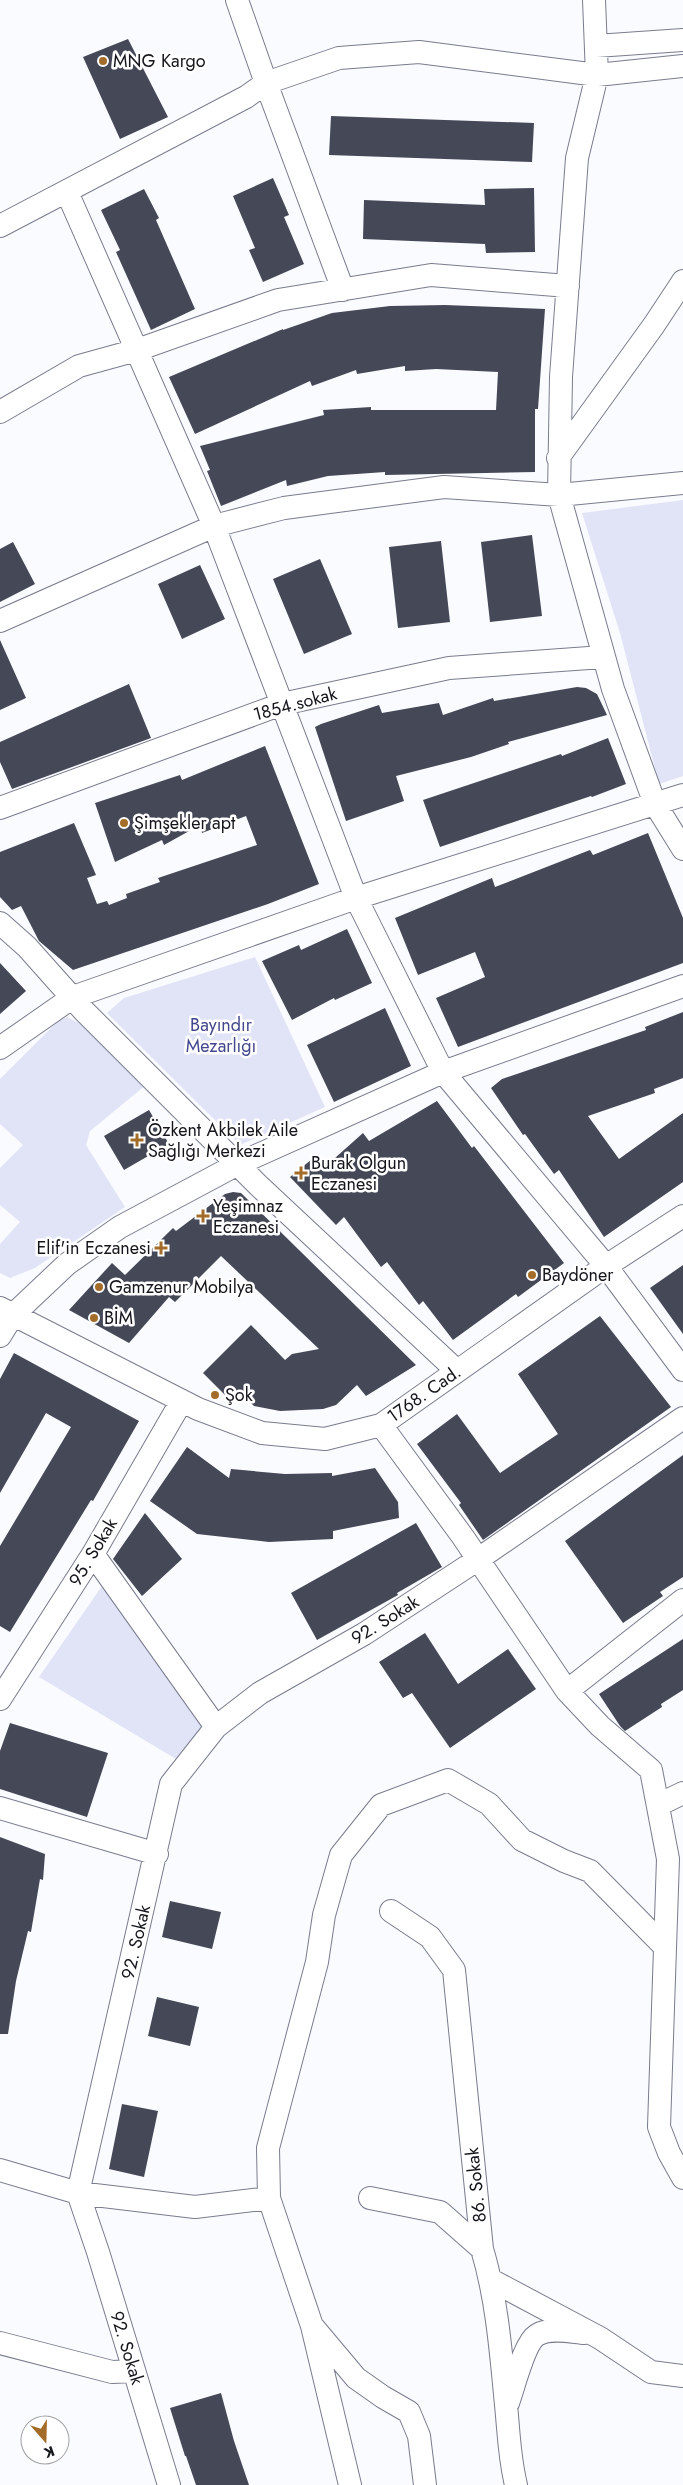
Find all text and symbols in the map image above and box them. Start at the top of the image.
place label: MNG Kargo [113,48,206,74]
marker: MNG Kargo [97,55,109,67]
street label: 1854.sokak [250,680,340,728]
place label: Şimşekler apt [134,810,236,836]
marker: Şimşekler apt [118,817,130,829]
park label: Bayındır Mezarlığı [186,1012,256,1059]
place label: Özkent Akbilek Aile Sağlığı Merkezi [148,1117,298,1164]
marker: Özkent Akbilek Aile Sağlığı Merkezi [130,1133,144,1147]
place label: Burak Olgun Eczanesi [311,1150,406,1197]
marker: Burak Olgun Eczanesi [295,1167,307,1179]
place label: Yeşimnaz Eczanesi [213,1193,284,1240]
marker: Yeşimnaz Eczanesi [197,1210,209,1222]
place label: Elif'in Eczanesi [36,1235,151,1261]
marker: Elif'in Eczanesi [155,1242,167,1254]
place label: Baydöner [542,1262,614,1288]
marker: Baydöner [526,1269,538,1281]
place label: Gamzenur Mobilya [109,1274,253,1300]
marker: Gamzenur Mobilya [93,1281,105,1293]
place label: BİM [104,1305,133,1331]
marker: BİM [88,1312,100,1324]
street label: 1768. Cad. [382,1359,466,1429]
place label: Şok [225,1382,253,1408]
marker: Şok [209,1389,221,1401]
street label: 95. Sokak [62,1513,124,1591]
street label: 92. Sokak [346,1589,424,1651]
street label: 92. Sokak [115,1902,157,1982]
street label: 86. Sokak [459,2146,493,2224]
street label: 92. Sokak [104,2308,151,2388]
north arrow [20,2415,70,2465]
text: K [41,2441,57,2463]

